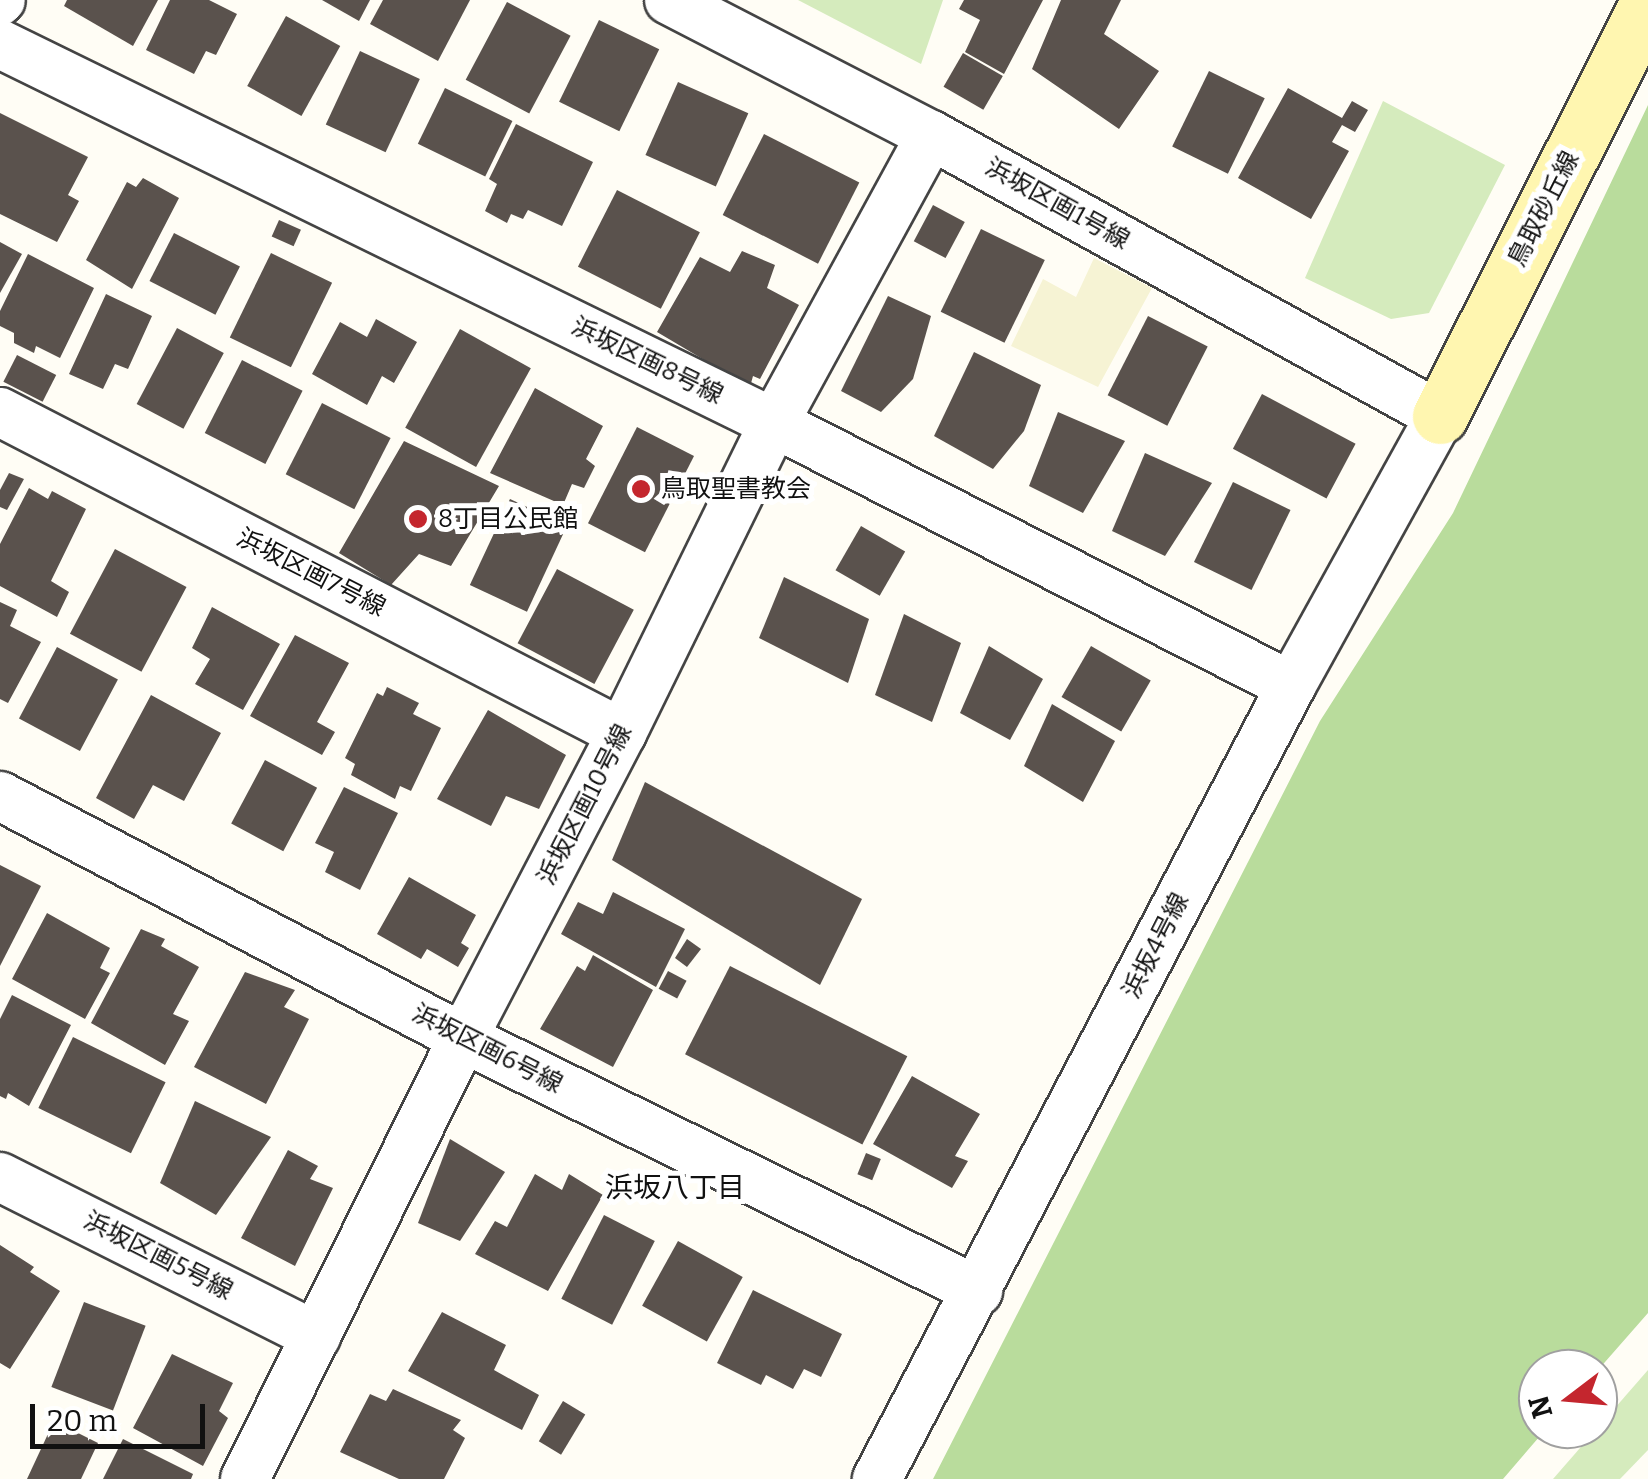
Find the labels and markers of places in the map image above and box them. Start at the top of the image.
place label: 鳥取聖書教会 [661,474,811,504]
marker: 鳥取聖書教会 [630,478,652,500]
place label: 8丁目公民館 [438,504,578,534]
marker: 8丁目公民館 [407,508,429,530]

